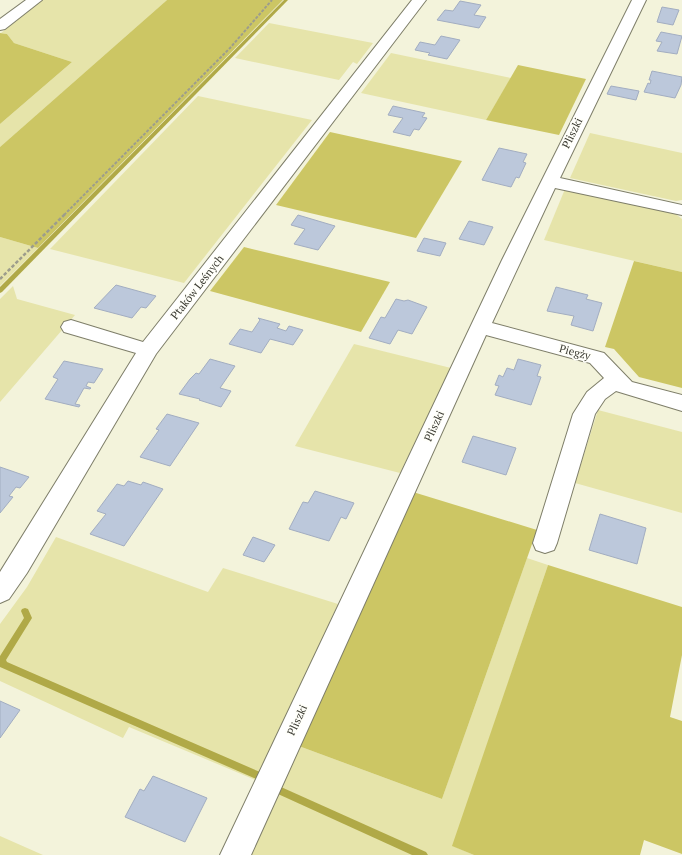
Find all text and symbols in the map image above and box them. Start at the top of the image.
street label: Pliszki [559,115,585,151]
street label: Ptaków Leśnych [167,251,227,322]
street label: Piegży [558,341,593,363]
street label: Pliszki [421,408,447,444]
street label: Pliszki [284,702,310,738]

